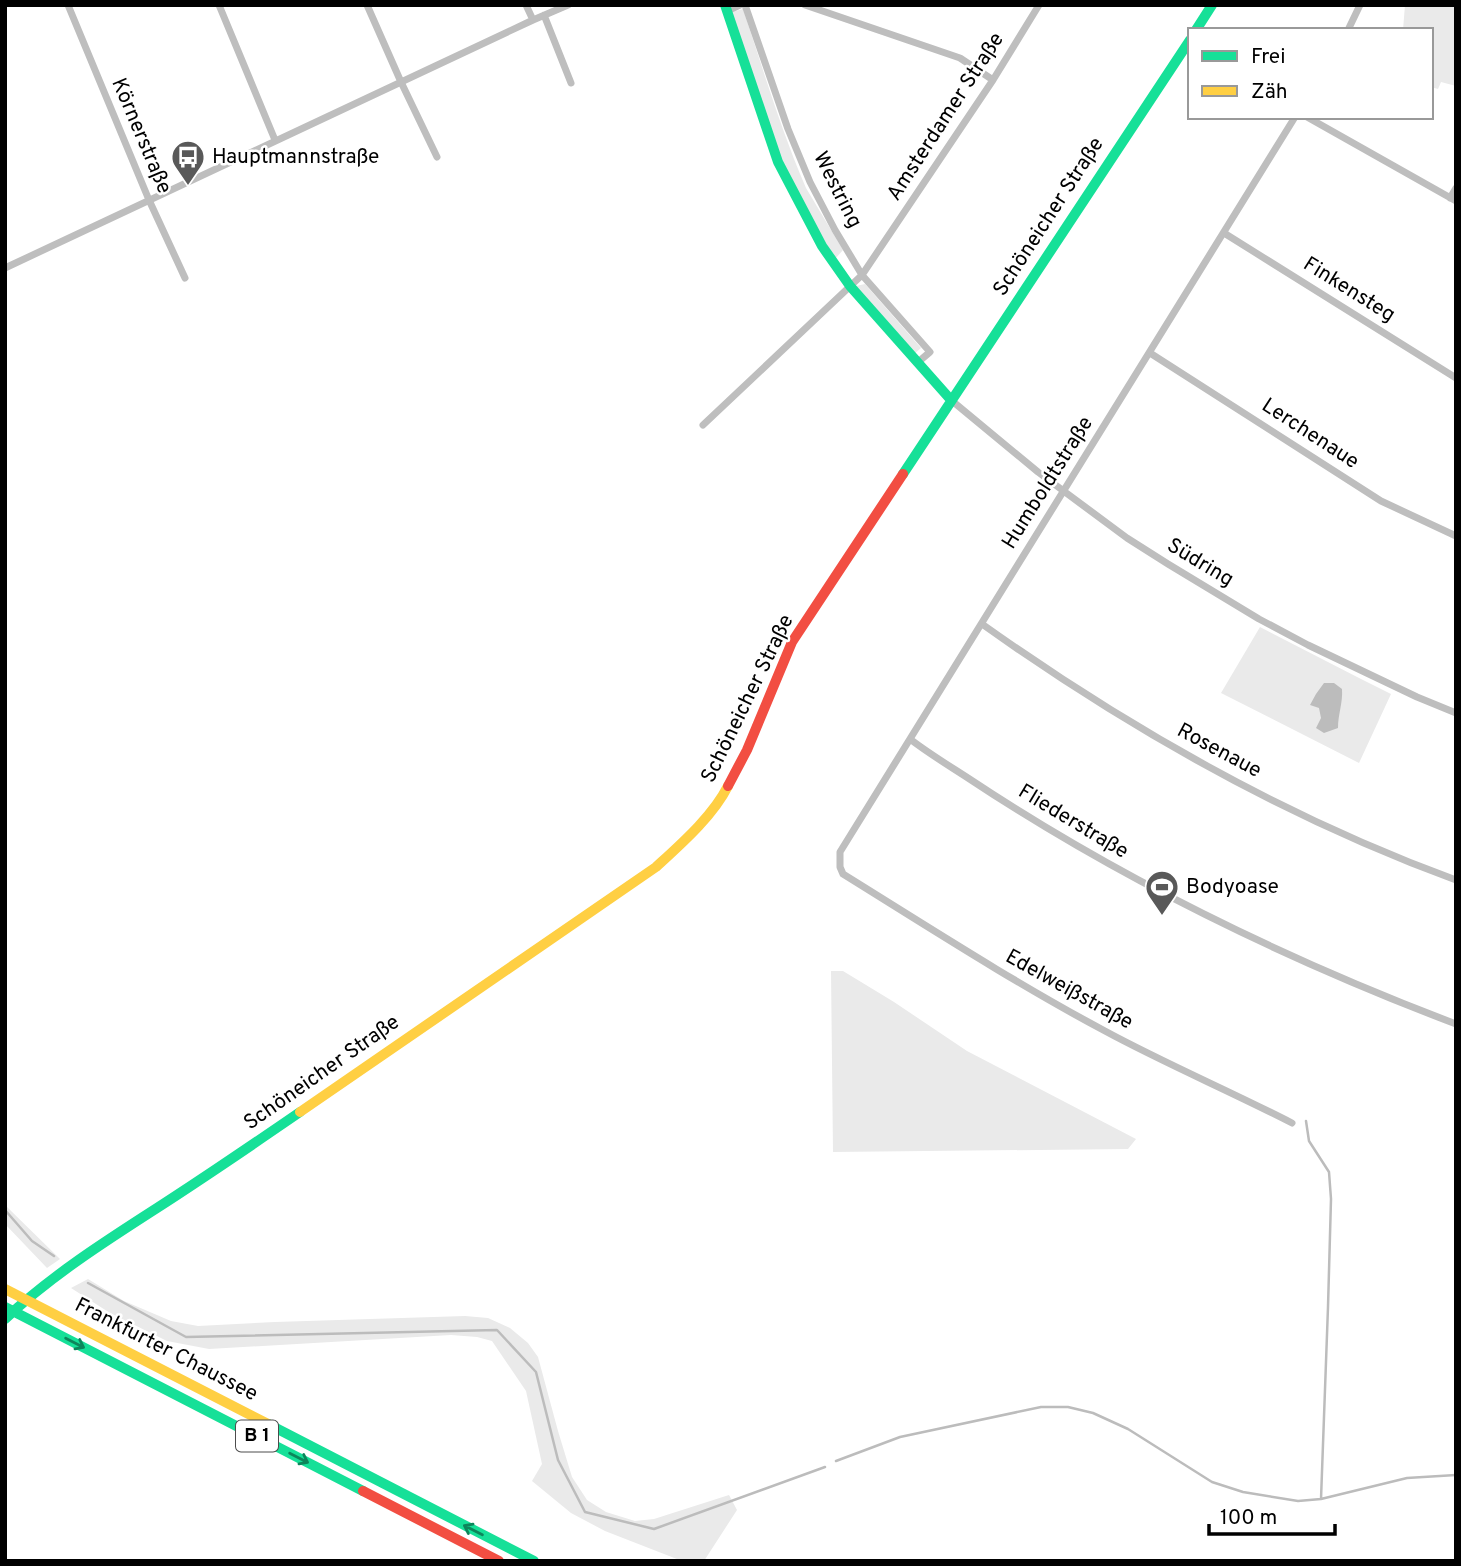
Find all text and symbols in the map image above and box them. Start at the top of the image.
street label: Amsterdamer Straße [881,28,1011,206]
legend [1188,28,1433,119]
text: Frei [1251,44,1286,71]
street label: Körnerstraße [104,74,178,198]
text: Zäh [1251,79,1288,106]
street label: Schöneicher Straße [988,132,1110,302]
bus stop icon: Hauptmannstraße [169,138,207,187]
place label: Hauptmannstraße [212,144,379,171]
street label: Westring [806,147,868,233]
street label: Finkensteg [1298,251,1400,329]
street label: Lerchenaue [1256,392,1364,476]
street label: Humboldtstraße [996,411,1100,555]
street label: Südring [1162,532,1238,594]
street label: Schöneicher Straße [696,610,800,788]
street label: Rosenaue [1172,717,1266,785]
street label: Fliederstraße [1013,778,1133,866]
sports icon: Bodyoase [1143,868,1181,917]
place label: Bodyoase [1186,874,1279,901]
street label: Edelweißstraße [1000,944,1138,1036]
street label: Schöneicher Straße [239,1009,405,1137]
street label: Frankfurter Chaussee [70,1292,262,1408]
one-way arrow [64,1336,85,1350]
road number: B 1 [236,1420,278,1452]
one-way arrow [288,1451,309,1465]
scale bar [1209,1492,1335,1536]
text: 100 m [1220,1505,1277,1532]
one-way arrow [464,1522,484,1536]

